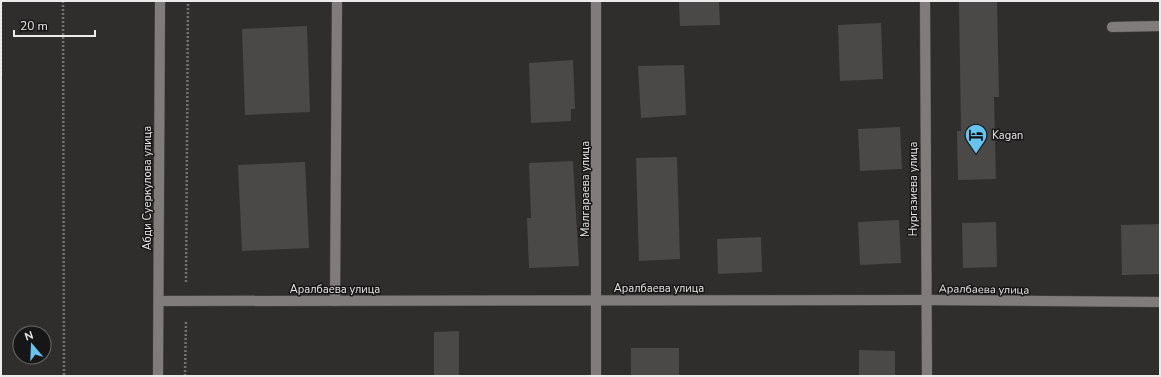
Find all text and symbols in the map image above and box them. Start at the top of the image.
scale bar [14,12,95,38]
text: 20 m [20,18,48,34]
hotel icon: Kagan [963,122,989,155]
street label: Абди Суеркулова улица [140,126,155,250]
place label: Kagan [992,128,1023,143]
street label: Малгараева улица [578,141,593,237]
street label: Нургазиева улица [906,142,921,236]
street label: Аралбаева улица [614,281,704,296]
street label: Аралбаева улица [939,281,1029,298]
street label: Аралбаева улица [290,282,380,297]
north arrow [12,325,52,365]
text: N [23,328,35,344]

